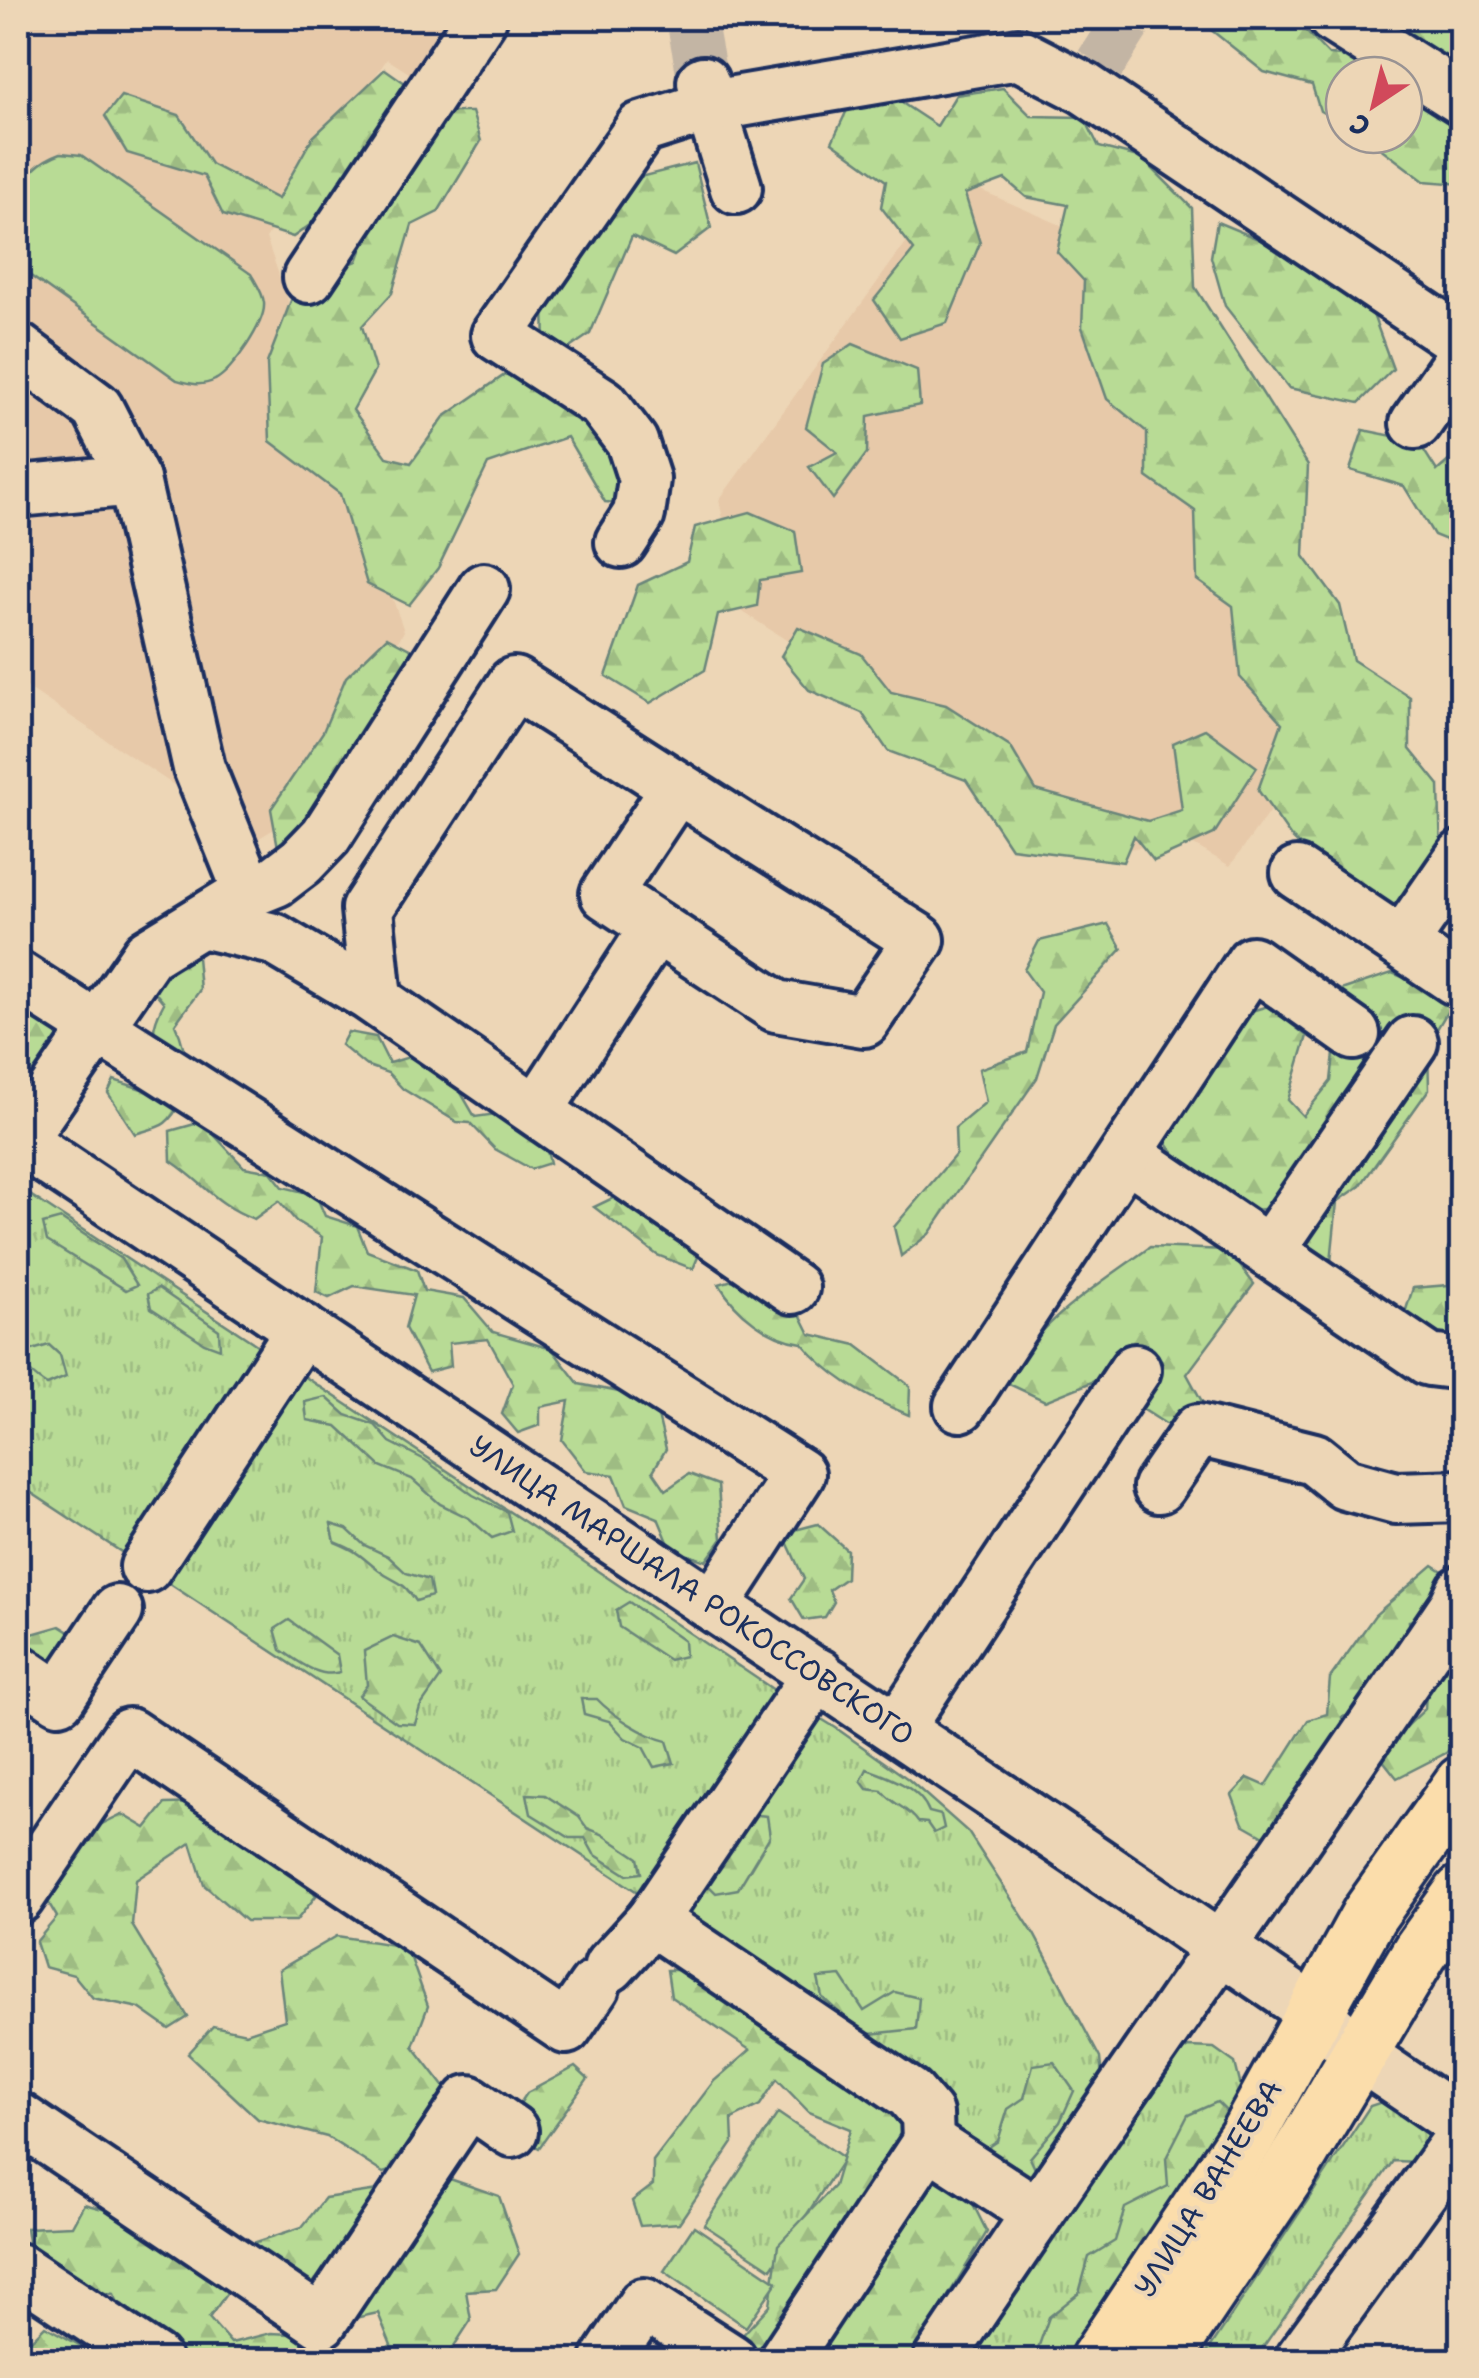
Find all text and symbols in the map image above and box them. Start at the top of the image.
north arrow [1324,55,1424,155]
text: С [1342,105,1378,146]
street label: УЛИЦА МАРШАЛА РОКОССОВСКОГО [461,1425,923,1755]
street label: УЛИЦА ВАНЕЕВА [1124,2071,1292,2305]

